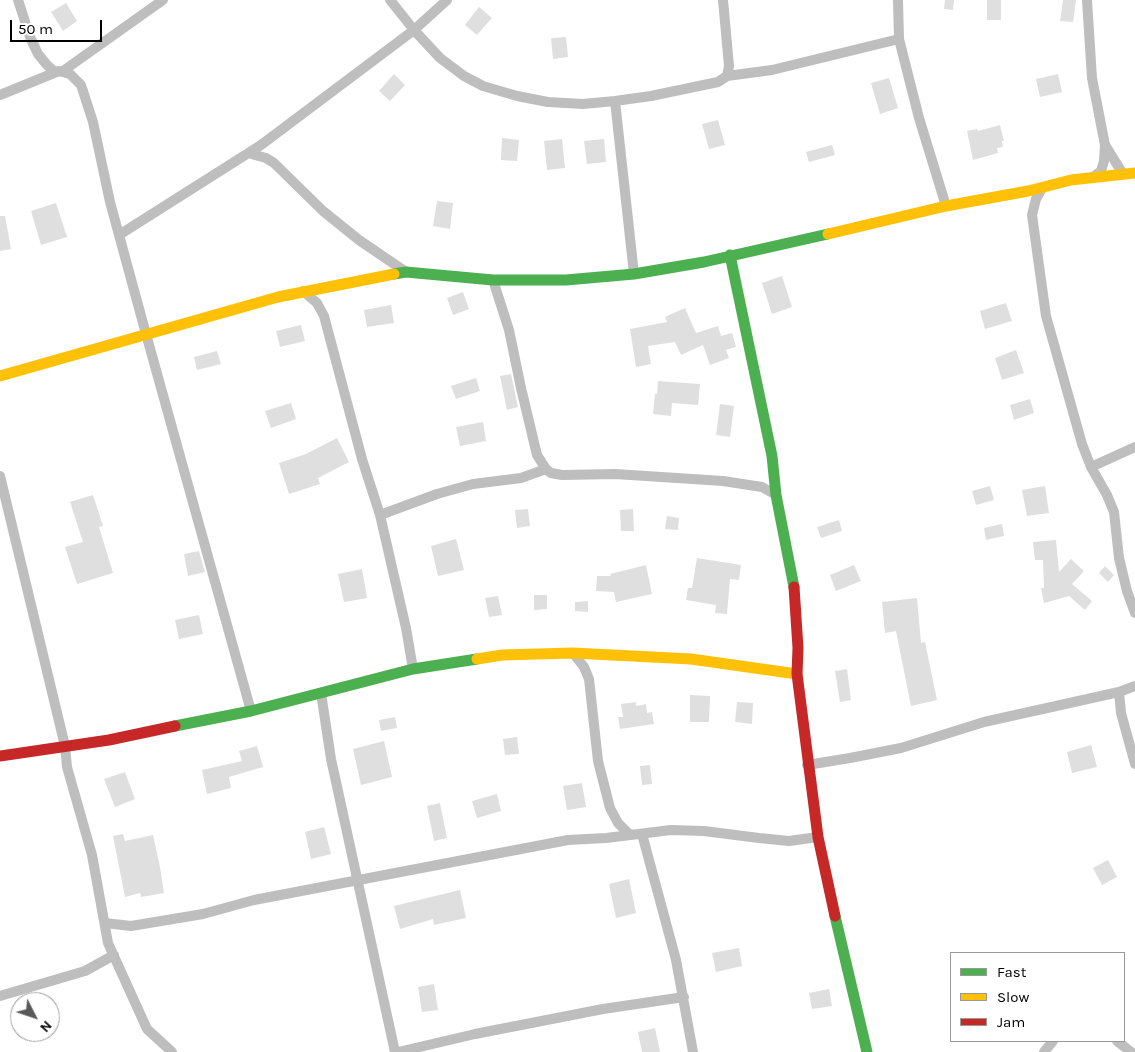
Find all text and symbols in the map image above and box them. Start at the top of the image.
scale bar [12,10,105,42]
text: 50 m [18,20,53,38]
legend [950,952,1125,1042]
text: Fast [997,963,1026,981]
text: Slow [997,988,1029,1006]
north arrow [10,992,60,1042]
text: Jam [997,1013,1025,1031]
text: N [36,1017,56,1036]

